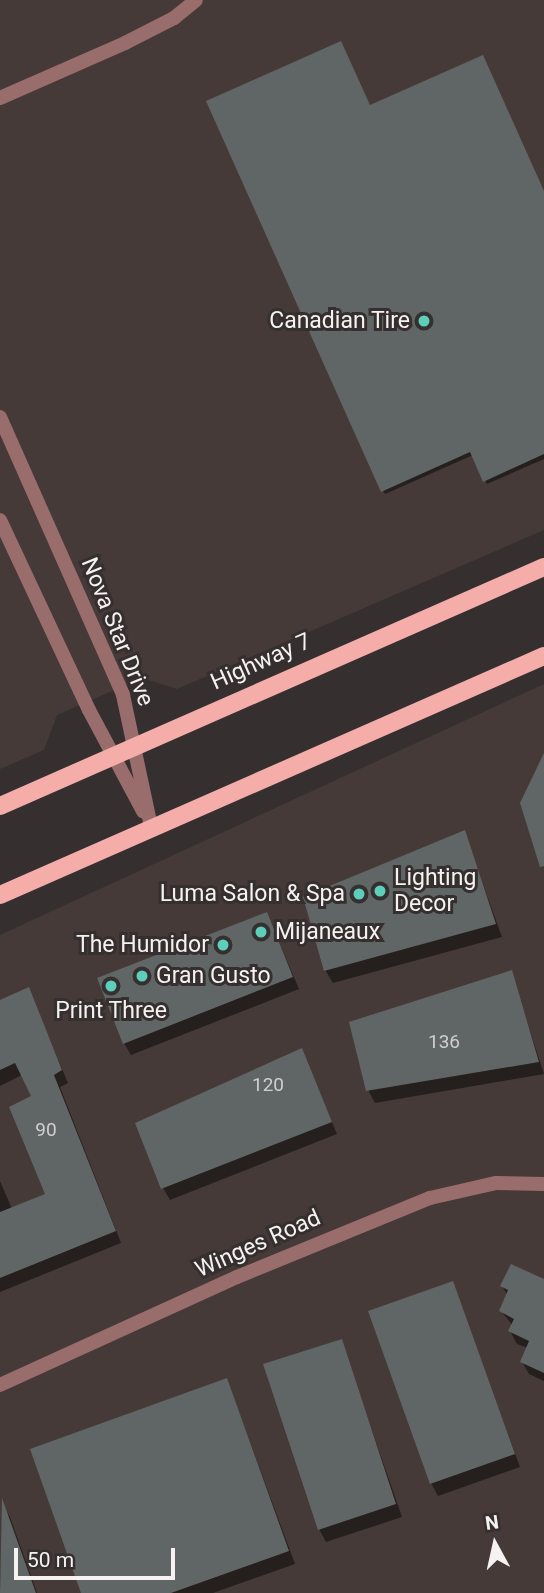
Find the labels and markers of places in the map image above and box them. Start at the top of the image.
place label: Canadian Tire [269,307,410,335]
marker: Canadian Tire [416,313,432,329]
place label: Lighting Decor [394,864,476,918]
place label: Luma Salon & Spa [160,880,345,908]
marker: Lighting Decor [372,883,388,899]
marker: Luma Salon & Spa [351,886,367,902]
place label: Mijaneaux [275,918,380,946]
marker: Mijaneaux [253,924,269,940]
place label: The Humidor [76,931,209,959]
marker: The Humidor [215,937,231,953]
place label: Gran Gusto [156,962,271,990]
marker: Gran Gusto [134,968,150,984]
marker: Print Three [103,978,119,994]
place label: Print Three [55,997,167,1025]

